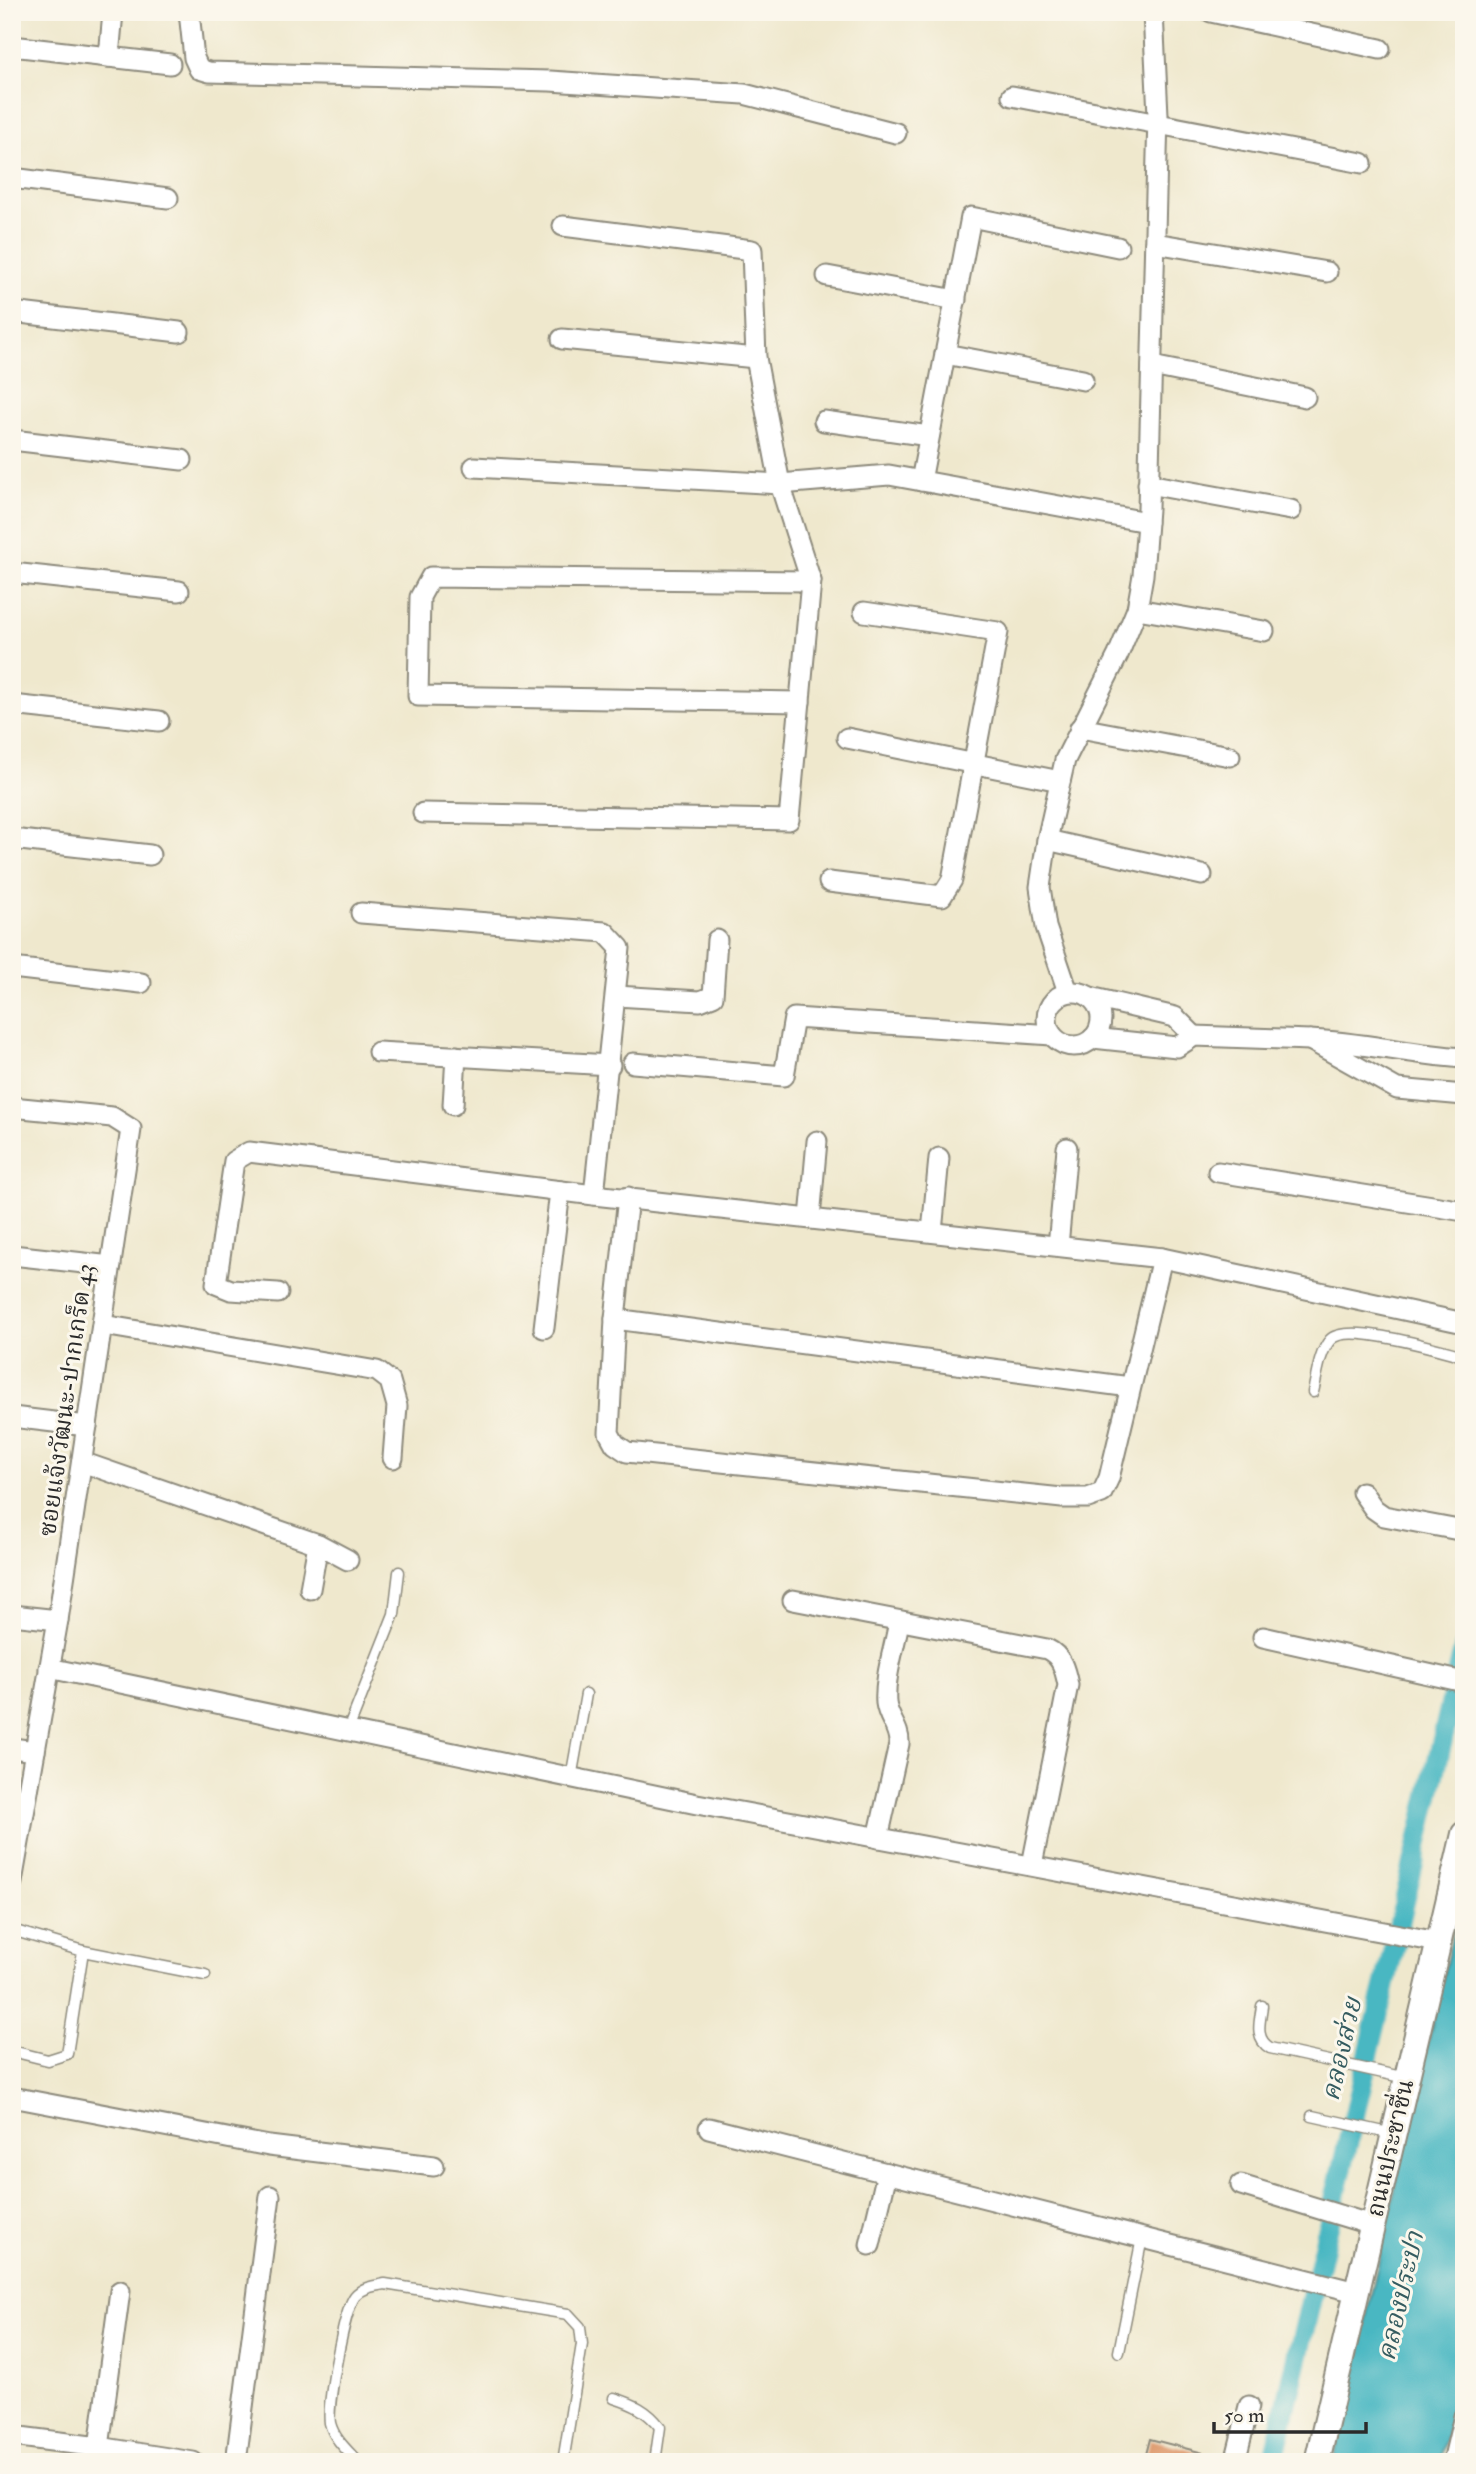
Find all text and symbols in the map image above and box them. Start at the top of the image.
street label: ซอยแจ้งวัฒนะ-ปากเกร็ด 43 [32,1262,101,1538]
water label: คลองส่วย [1315,1993,1370,2104]
street label: ถนนประชาชื่น [1357,2075,1421,2220]
water label: คลองประปา [1371,2227,1432,2364]
scale bar [1214,2390,1366,2434]
text: 50 m [1224,2402,1265,2429]

